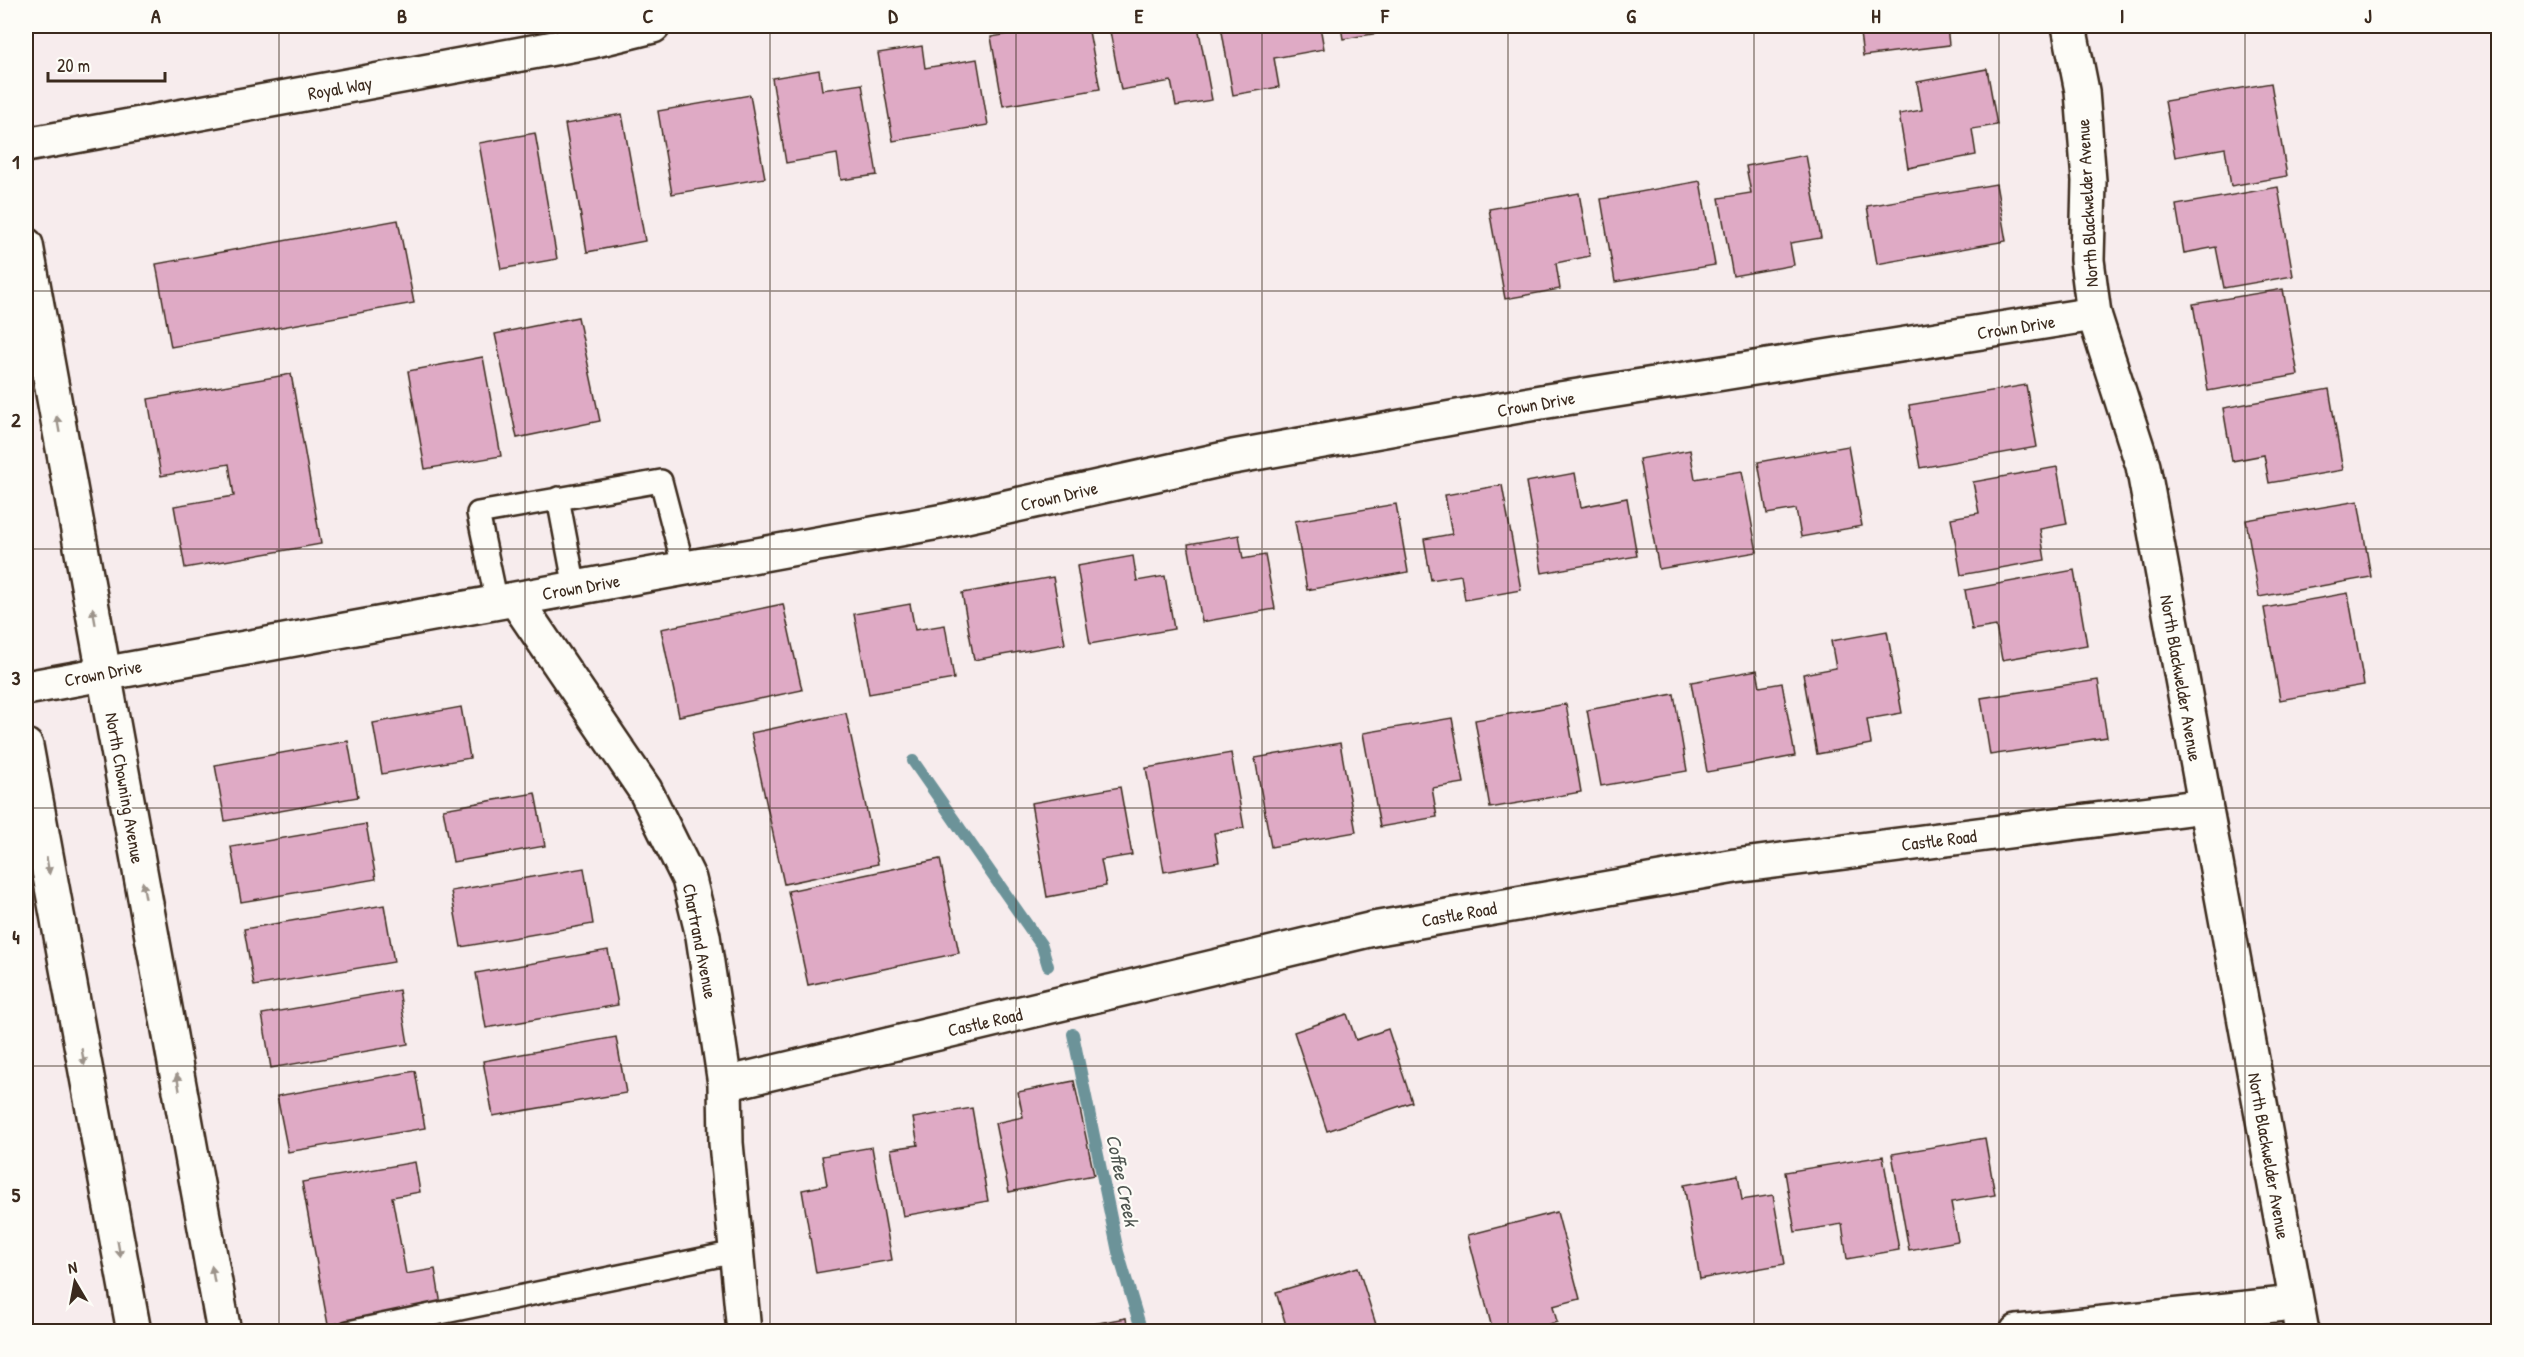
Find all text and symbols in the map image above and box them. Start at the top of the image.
text: A [151,2,161,29]
text: B [397,2,407,29]
text: C [643,2,654,29]
text: D [888,2,898,29]
text: E [1135,2,1144,29]
text: F [1380,2,1390,29]
text: G [1626,2,1636,29]
text: H [1871,2,1881,29]
text: I [2120,2,2124,29]
text: J [2364,2,2372,29]
scale bar [48,45,165,83]
text: 20 m [57,53,90,78]
street label: Royal Way [306,70,374,106]
street label: North Blackwelder Avenue [2070,118,2104,288]
text: 1 [12,148,20,175]
street label: Crown Drive [1975,309,2057,345]
street label: Crown Drive [1495,385,1577,423]
text: 2 [11,406,21,433]
one-way arrow [53,414,62,433]
street label: Crown Drive [1018,475,1100,517]
street label: Crown Drive [540,568,622,606]
street label: North Blackwelder Avenue [2154,593,2208,763]
one-way arrow [89,606,98,625]
street label: Crown Drive [62,653,144,693]
text: 3 [12,664,21,691]
street label: North Chowning Avenue [99,711,151,865]
street label: Castle Road [1900,823,1978,857]
one-way arrow [44,856,53,875]
one-way arrow [139,881,148,900]
street label: Chartrand Avenue [677,881,723,1001]
street label: Castle Road [1420,895,1498,933]
text: 4 [12,923,20,950]
street label: Castle Road [945,1001,1025,1043]
one-way arrow [79,1048,88,1067]
street label: North Blackwelder Avenue [2242,1071,2296,1241]
one-way arrow [174,1072,183,1091]
water label: Coffee Creek [1100,1132,1146,1230]
text: 5 [12,1181,21,1208]
one-way arrow [114,1240,123,1259]
north arrow [45,1252,105,1312]
text: N [66,1256,79,1279]
one-way arrow [208,1264,217,1283]

